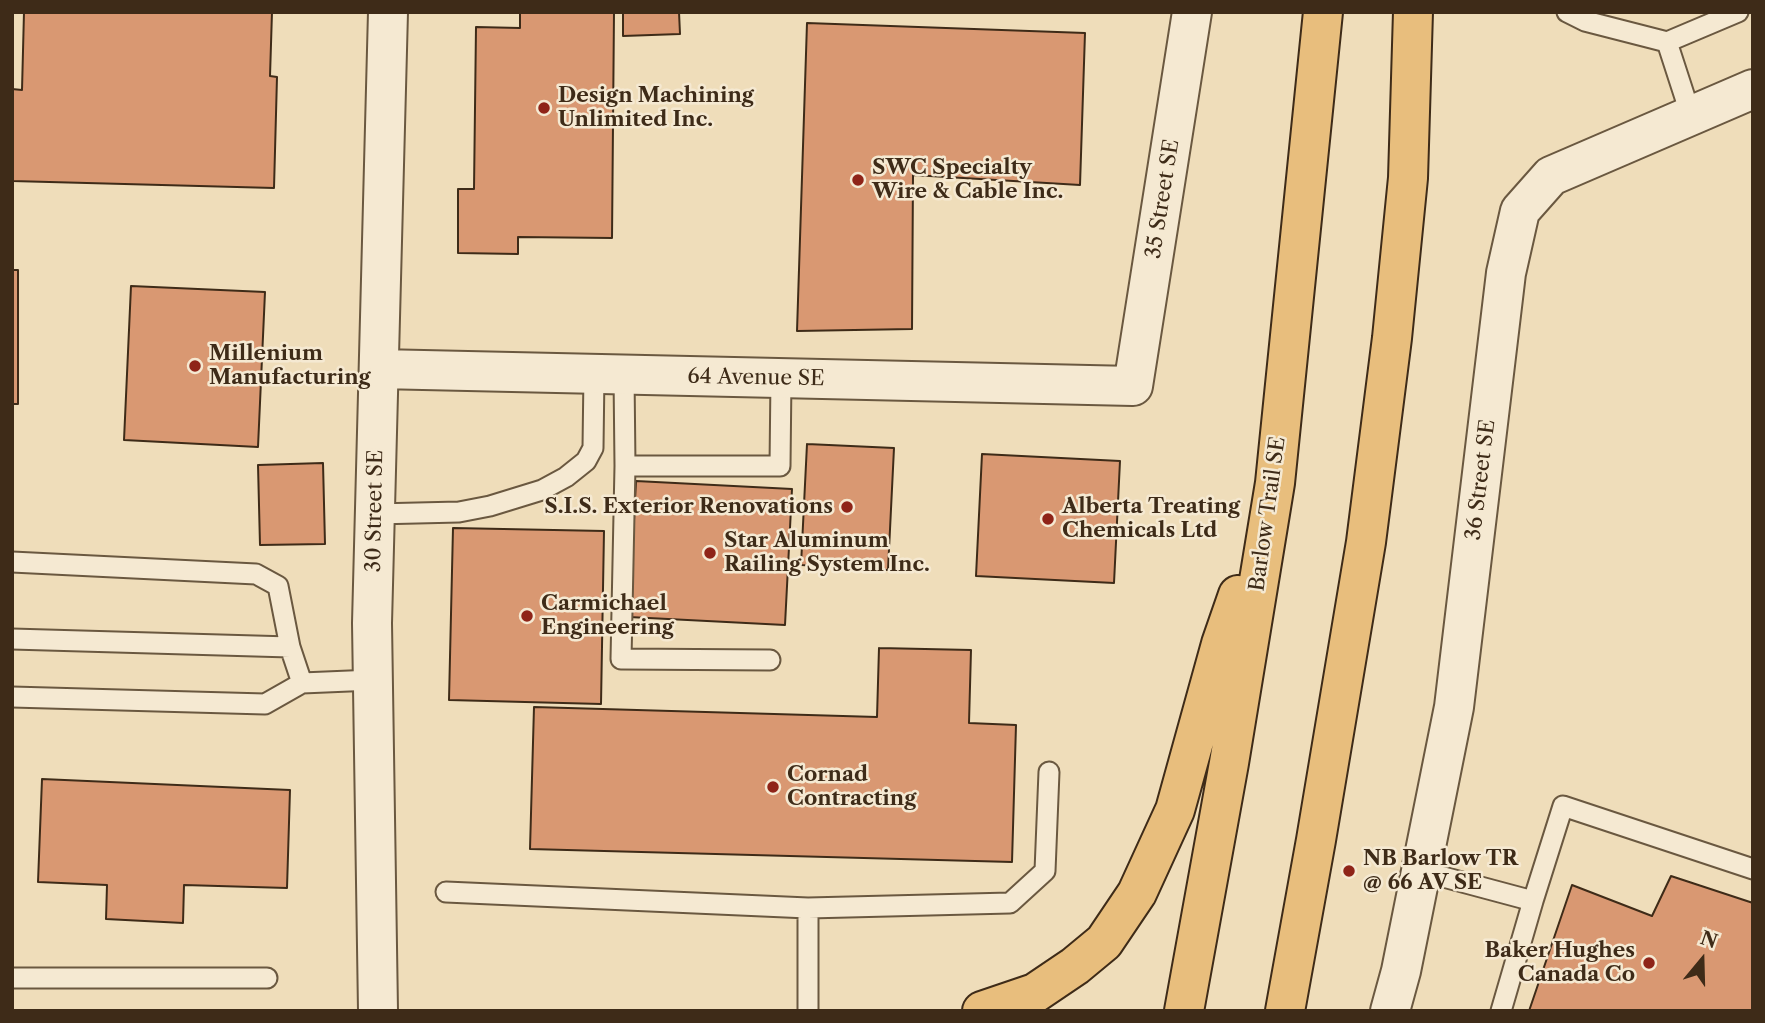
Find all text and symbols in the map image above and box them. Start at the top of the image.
place label: Design Machining Unlimited Inc. [558,83,754,133]
marker: Design Machining Unlimited Inc. [536,100,552,116]
street label: 35 Street SE [1141,137,1185,261]
place label: SWC Specialty Wire & Cable Inc. [872,155,1063,205]
marker: SWC Specialty Wire & Cable Inc. [850,172,866,188]
place label: Millenium Manufacturing [209,341,371,391]
marker: Millenium Manufacturing [187,358,203,374]
street label: 64 Avenue SE [687,364,825,392]
street label: 36 Street SE [1461,418,1501,542]
street label: Barlow Trail SE [1245,435,1291,593]
street label: 30 Street SE [361,449,389,573]
place label: S.I.S. Exterior Renovations [544,494,833,520]
place label: Alberta Treating Chemicals Ltd [1062,494,1240,544]
marker: S.I.S. Exterior Renovations [839,499,855,515]
marker: Alberta Treating Chemicals Ltd [1040,511,1056,527]
place label: Star Aluminum Railing System Inc. [724,528,930,578]
marker: Star Aluminum Railing System Inc. [702,545,718,561]
place label: Carmichael Engineering [541,591,674,641]
marker: Carmichael Engineering [519,608,535,624]
place label: Cornad Contracting [787,762,916,812]
marker: Cornad Contracting [765,779,781,795]
place label: NB Barlow TR @ 66 AV SE [1363,846,1518,896]
marker: NB Barlow TR @ 66 AV SE [1341,863,1357,879]
north arrow [1667,925,1737,995]
text: N [1697,926,1721,953]
place label: Baker Hughes Canada Co [1484,938,1635,988]
marker: Baker Hughes Canada Co [1641,955,1657,971]

